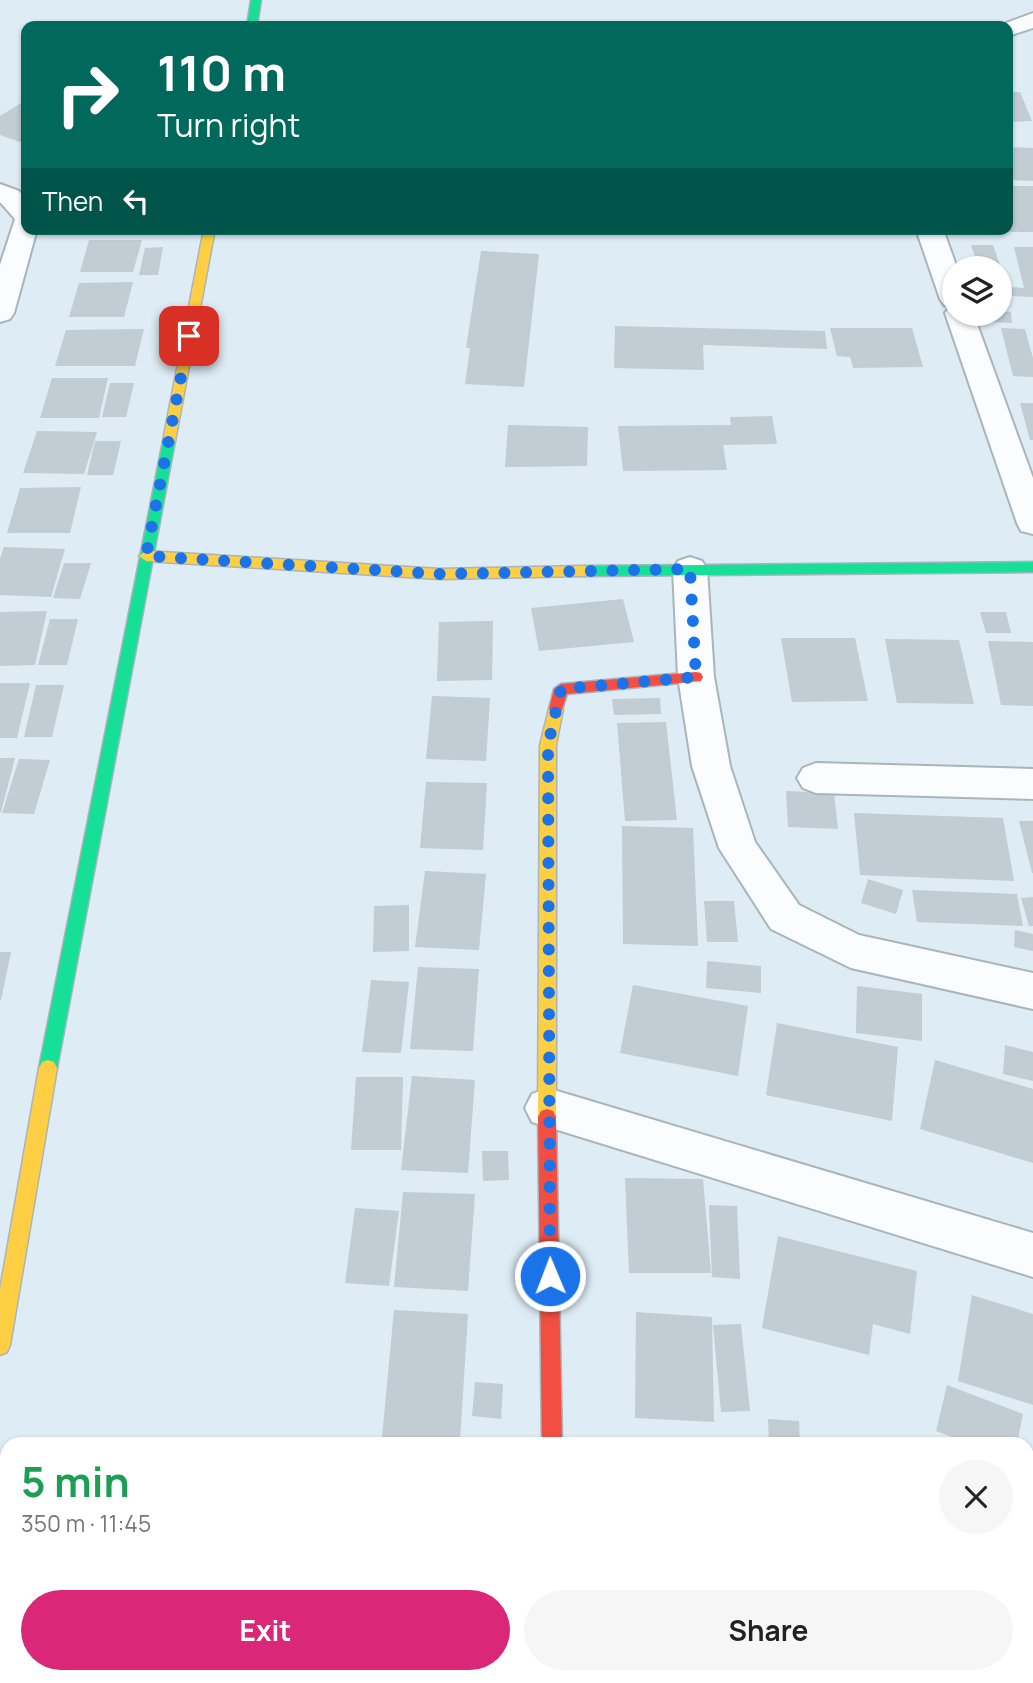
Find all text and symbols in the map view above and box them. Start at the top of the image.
text: 110 m [157,39,286,106]
icon: right [42,49,133,140]
text: Turn right [157,103,300,147]
icon: left [117,182,155,220]
text: Then [42,183,103,219]
map controls [942,256,1012,326]
button: layers [942,256,1012,326]
pin [159,306,219,366]
icon: arrive [170,317,208,355]
position arrow [513,1239,587,1313]
text: 5 min [21,1452,130,1510]
button: close [939,1460,1013,1534]
text: 350 m · 11:45 [21,1507,151,1539]
button: Exit [21,1590,510,1670]
button: Share [524,1590,1013,1670]

